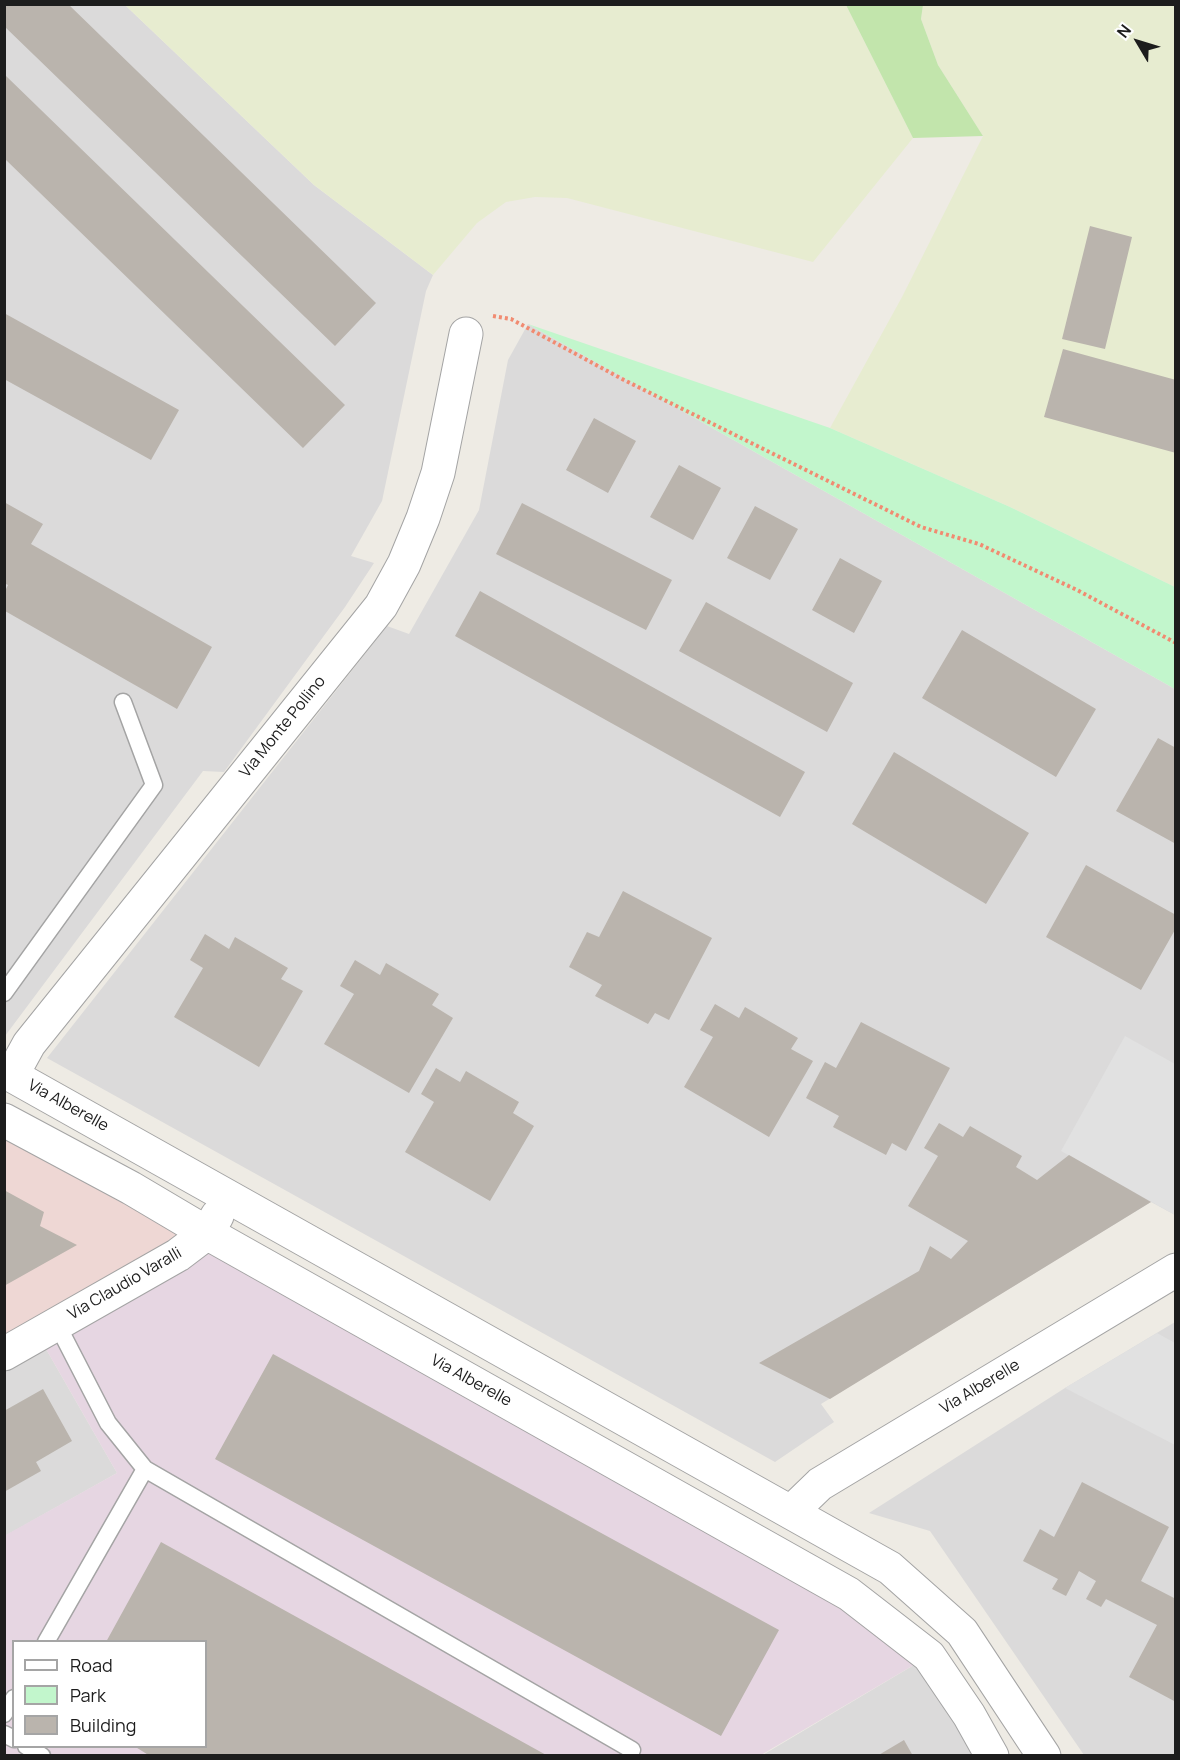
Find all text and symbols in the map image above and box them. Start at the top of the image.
north arrow [1108,12,1168,72]
text: N [1112,20,1136,42]
street label: Via Monte Pollino [236,672,330,782]
street label: Via Alberelle [24,1076,112,1136]
street label: Via Claudio Varalli [65,1244,185,1324]
street label: Via Alberelle [427,1351,515,1411]
street label: Via Alberelle [937,1356,1023,1418]
legend [12,1640,207,1748]
text: Road [70,1653,113,1677]
text: Park [70,1683,106,1707]
text: Building [70,1713,136,1737]

